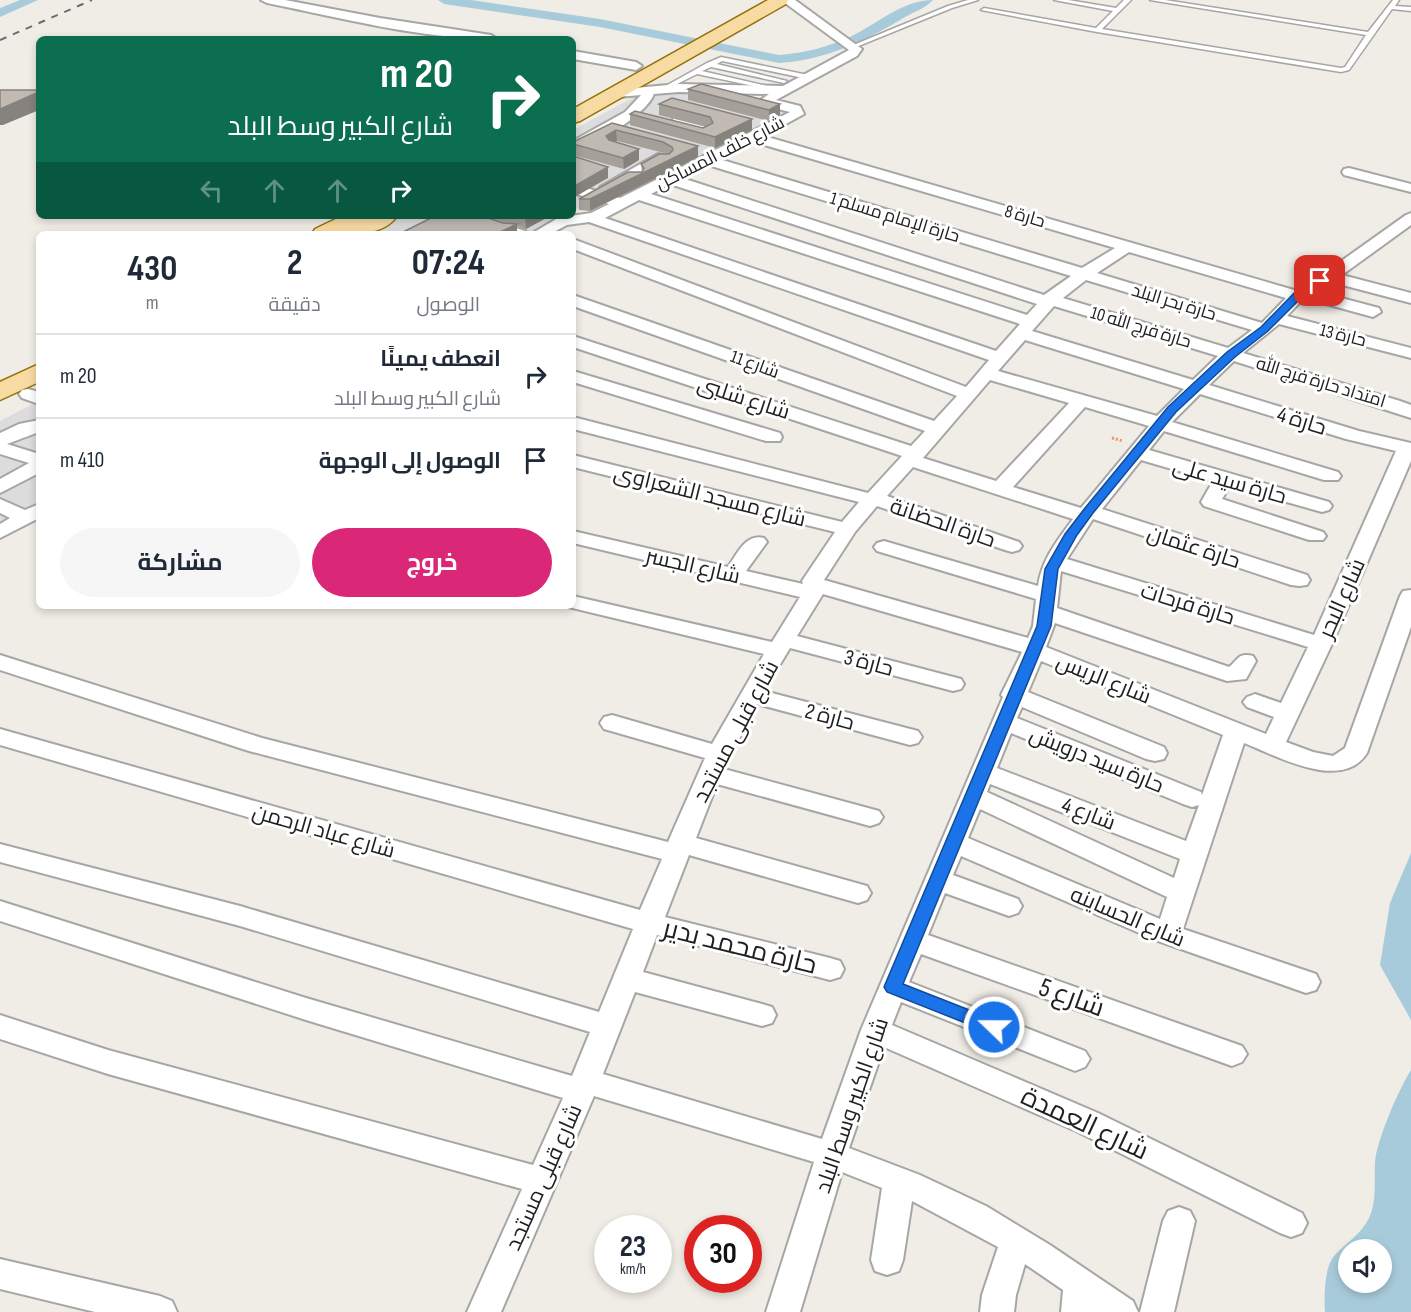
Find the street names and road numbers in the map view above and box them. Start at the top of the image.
street label: شارع خلف المساكن [652,112,789,196]
street label: حارة الإمام مسلم 1 [827,188,962,248]
street label: حارة 8 [1002,201,1048,232]
street label: حارة بحر البلد [1129,280,1219,325]
street label: حارة فرج الله 10 [1088,300,1194,354]
street label: حارة 13 [1317,320,1368,351]
street label: شارع 11 [727,346,782,384]
street label: امتداد حارة فرج الله [1253,351,1389,413]
street label: شارع شلبى [694,371,793,426]
street label: حارة 4 [1274,401,1329,442]
street label: حارة سيد على [1170,452,1290,511]
street label: شارع مسجد الشعراوى [611,460,808,533]
street label: حارة الحضانة [886,493,999,554]
street label: حارة عثمان [1144,520,1244,575]
street label: شارع الجسر [641,542,743,590]
street label: شارع البحر [1312,555,1372,644]
street label: حارة فرحات [1137,577,1238,632]
street label: حارة 3 [841,644,896,683]
street label: شارع الريس [1052,648,1155,711]
street label: شارع قبلى مستجد [688,656,785,807]
street label: حارة 2 [802,698,857,737]
street label: حارة سيد درويش [1025,721,1168,800]
street label: شارع 4 [1058,792,1119,837]
street label: شارع عباد الرحمن [249,798,398,865]
street label: شارع الحساينه [1066,881,1189,954]
street label: حارة محمد بدير [657,912,820,982]
street label: شارع 5 [1034,971,1109,1025]
street label: شارع الكبير وسط البلد [810,1014,895,1197]
street label: شارع العمدة [1015,1080,1153,1168]
street label: شارع قبلى مستجد [500,1100,589,1255]

